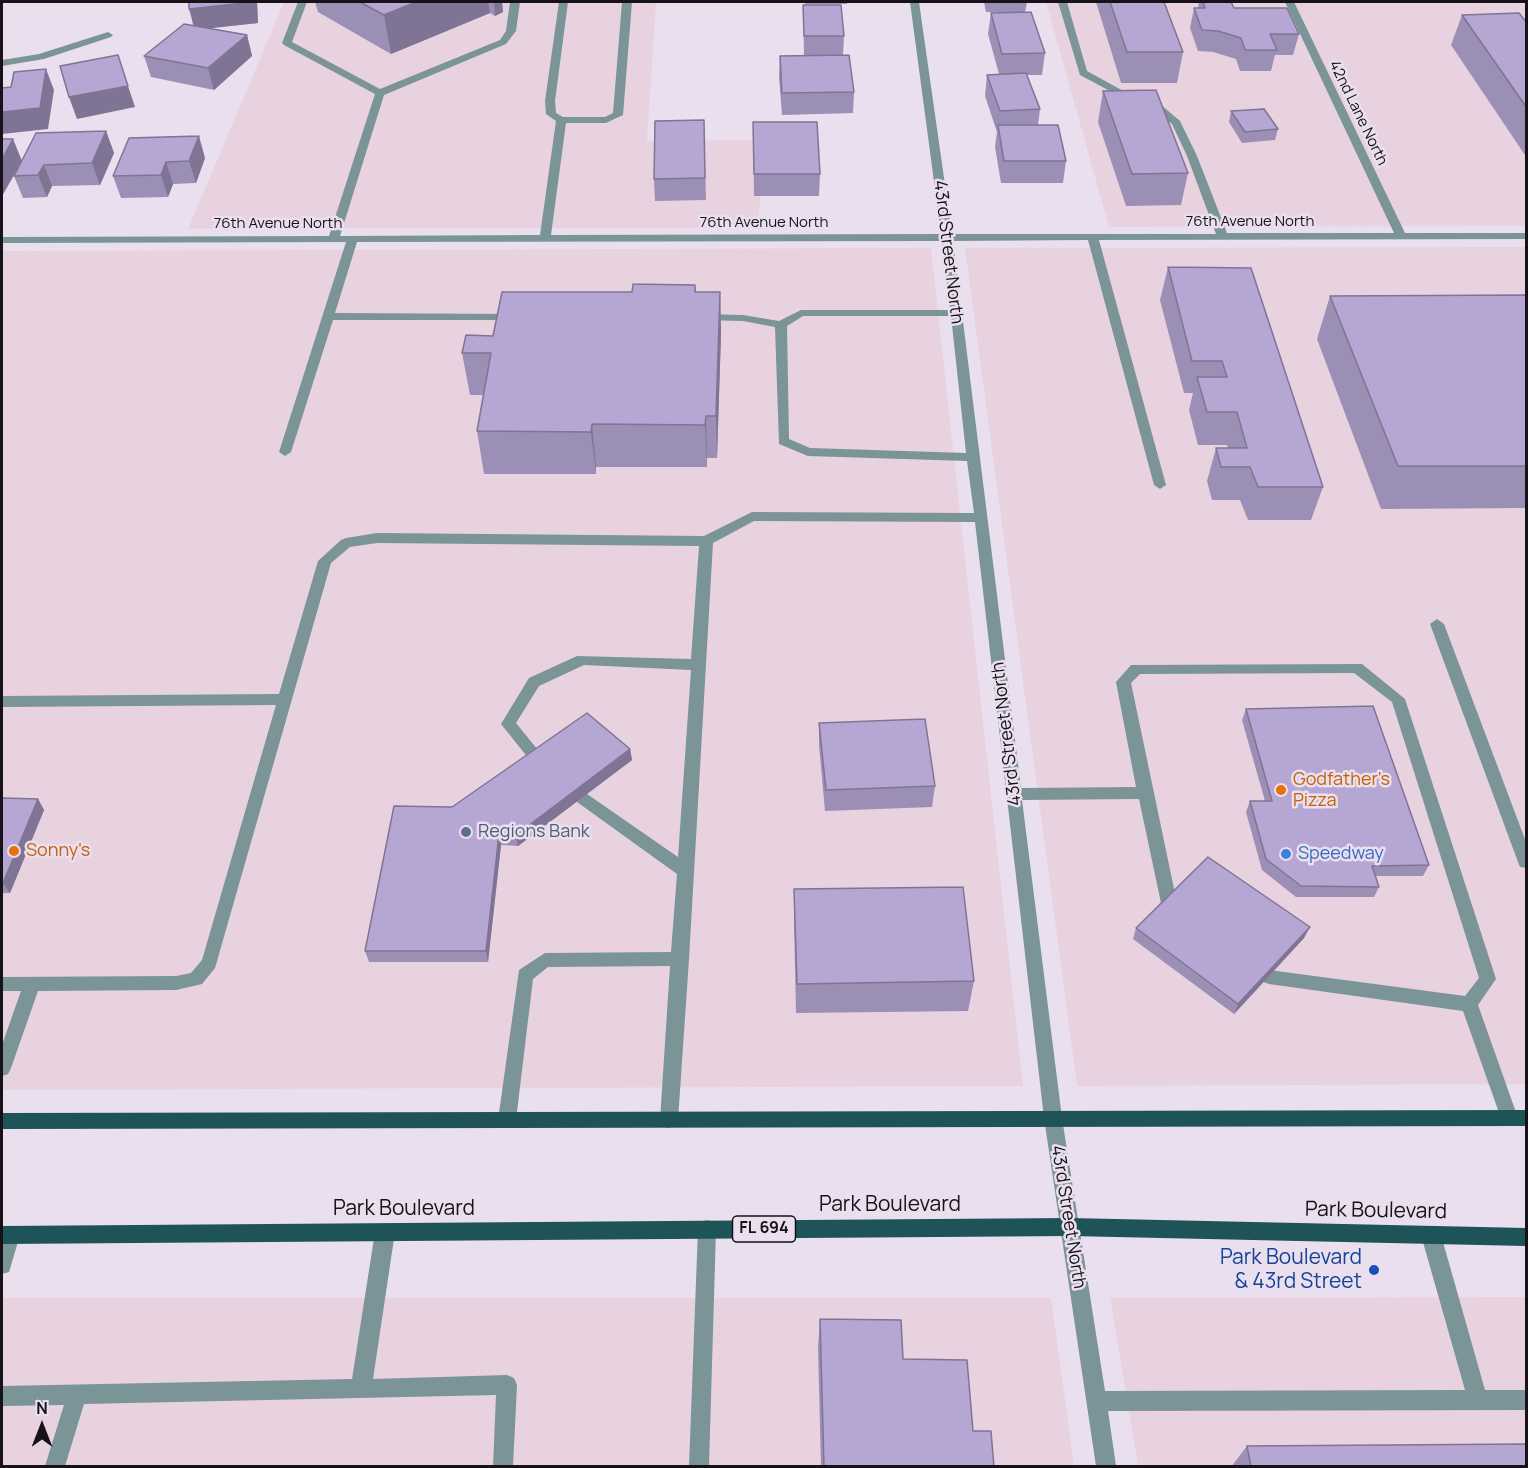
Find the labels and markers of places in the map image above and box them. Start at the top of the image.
place label: Godfather's Pizza [1293,769,1390,812]
marker: Godfather's Pizza [1274,783,1288,797]
place label: Regions Bank [478,821,590,843]
marker: Regions Bank [459,825,473,839]
place label: Sonny's [26,840,90,862]
place label: Speedway [1298,843,1384,865]
marker: Sonny's [7,844,21,858]
marker: Speedway [1279,847,1293,861]
place label: Park Boulevard & 43rd Street [1220,1245,1362,1295]
marker: Park Boulevard & 43rd Street [1367,1263,1381,1277]

